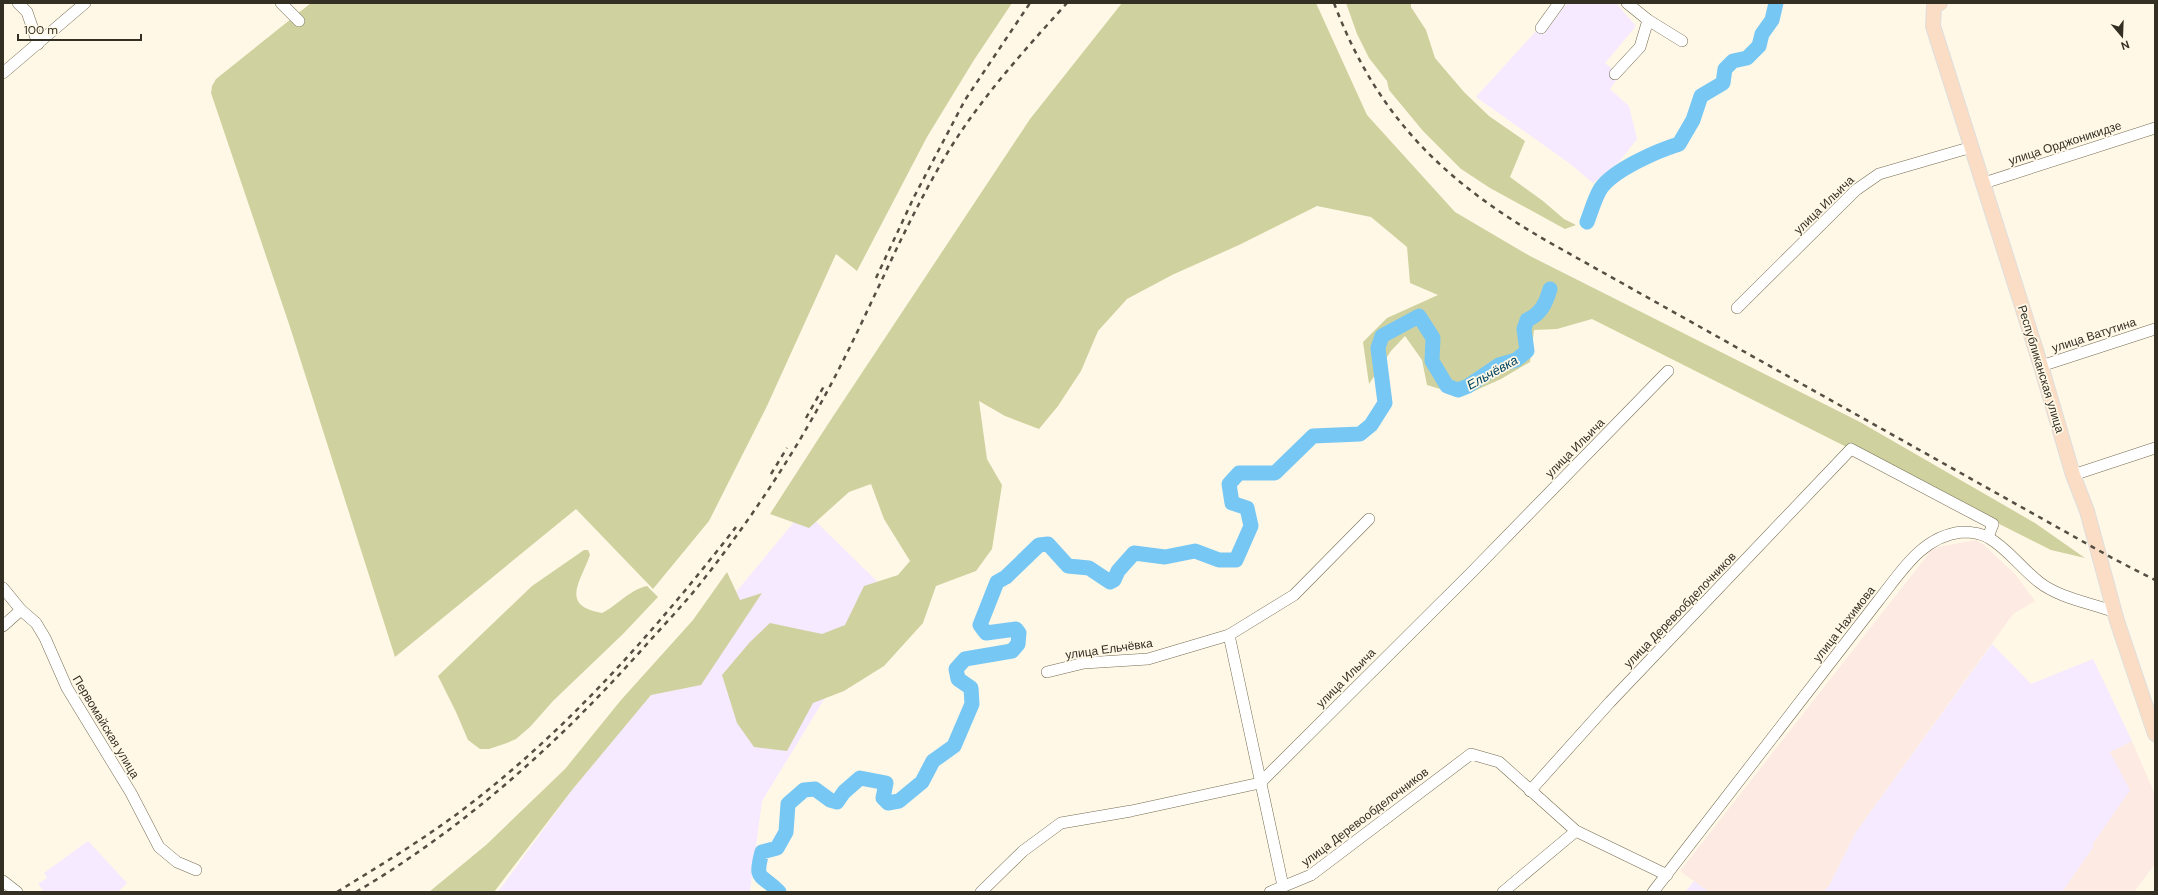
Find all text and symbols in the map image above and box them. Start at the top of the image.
scale bar [18,16,141,42]
north arrow [2102,16,2142,56]
text: 100 m [24,22,58,38]
text: N [2119,38,2131,53]
street label: улица Орджоникидзе [2006,117,2124,169]
street label: улица Ильича [1790,172,1858,238]
street label: Республиканская улица [2014,303,2068,435]
street label: улица Ватутина [2050,314,2138,356]
water label: Ельчёвка [1464,351,1521,393]
street label: улица Ильича [1542,415,1608,481]
street label: улица Деревообделочников [1620,549,1740,671]
street label: улица Нахимова [1809,583,1879,665]
street label: улица Ельчёвка [1064,635,1154,663]
street label: улица Ильича [1313,645,1379,711]
street label: Первомайская улица [69,673,143,782]
street label: улица Деревообделочников [1298,764,1432,870]

